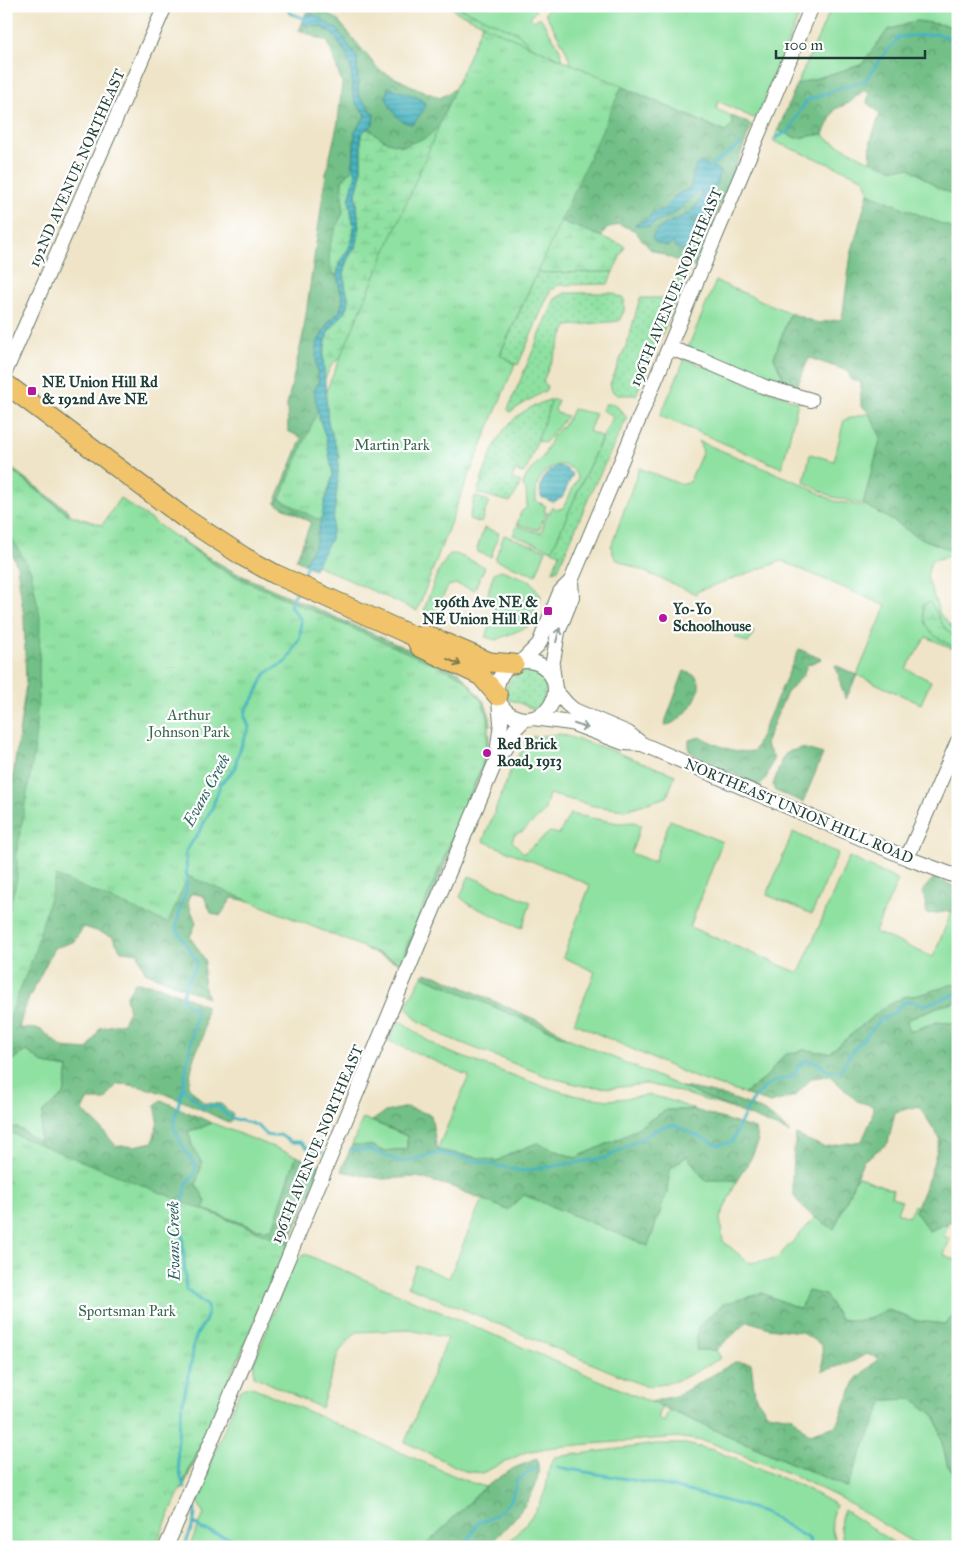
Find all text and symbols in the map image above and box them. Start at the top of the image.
scale bar [776,28,925,60]
text: 100 m [784,36,824,54]
street label: 192ND AVENUE NORTHEAST [25,66,129,270]
street label: 196TH AVENUE NORTHEAST [626,185,726,389]
place label: NE Union Hill Rd & 192nd Ave NE [42,373,158,409]
marker: NE Union Hill Rd & 192nd Ave NE [26,385,38,397]
park label: Martin Park [354,436,430,454]
place label: 196th Ave NE & NE Union Hill Rd [422,593,538,628]
place label: Yo-Yo Schoolhouse [672,600,752,635]
marker: 196th Ave NE & NE Union Hill Rd [542,605,554,617]
marker: Yo-Yo Schoolhouse [657,612,669,624]
one-way arrow [554,627,563,643]
one-way arrow [446,658,461,668]
park label: Arthur Johnson Park [146,706,230,742]
one-way arrow [573,722,589,732]
place label: Red Brick Road, 1913 [497,735,562,771]
marker: Red Brick Road, 1913 [481,747,493,759]
water label: Evans Creek [178,751,234,831]
street label: NORTHEAST UNION HILL ROAD [682,755,916,868]
street label: 196TH AVENUE NORTHEAST [267,1042,367,1246]
water label: Evans Creek [163,1201,184,1282]
park label: Sportsman Park [78,1302,176,1320]

